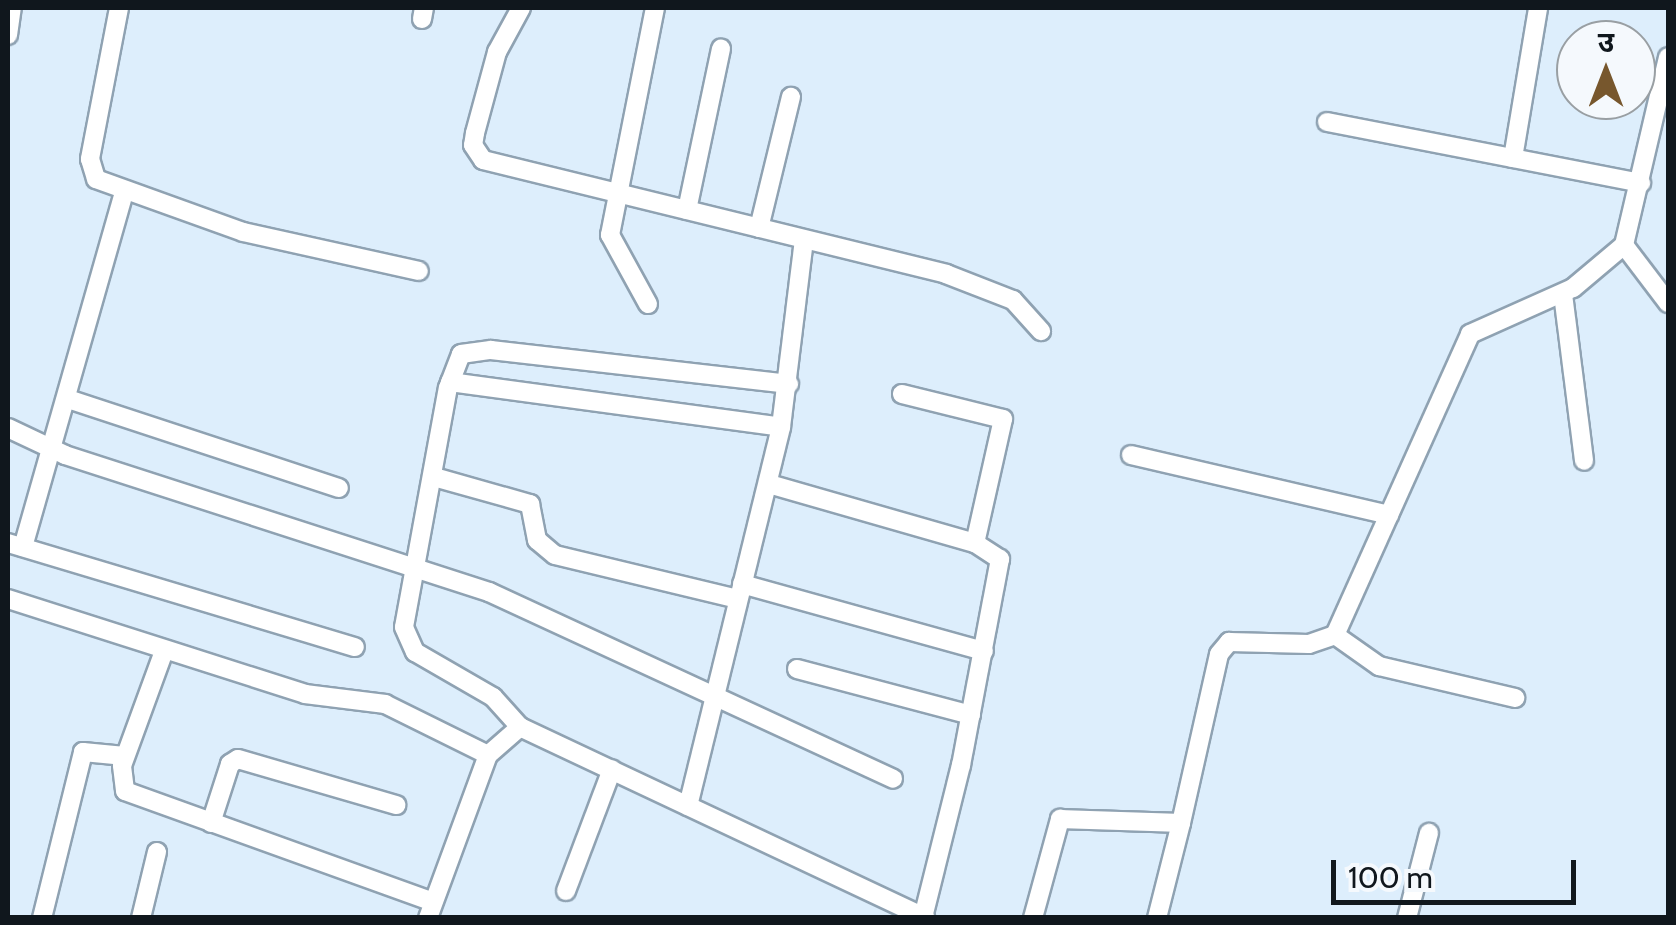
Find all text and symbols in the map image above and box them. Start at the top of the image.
north arrow [1556,20,1656,120]
text: उ [1598,25,1614,59]
scale bar [1336,840,1581,902]
text: 100 m [1348,859,1433,896]

